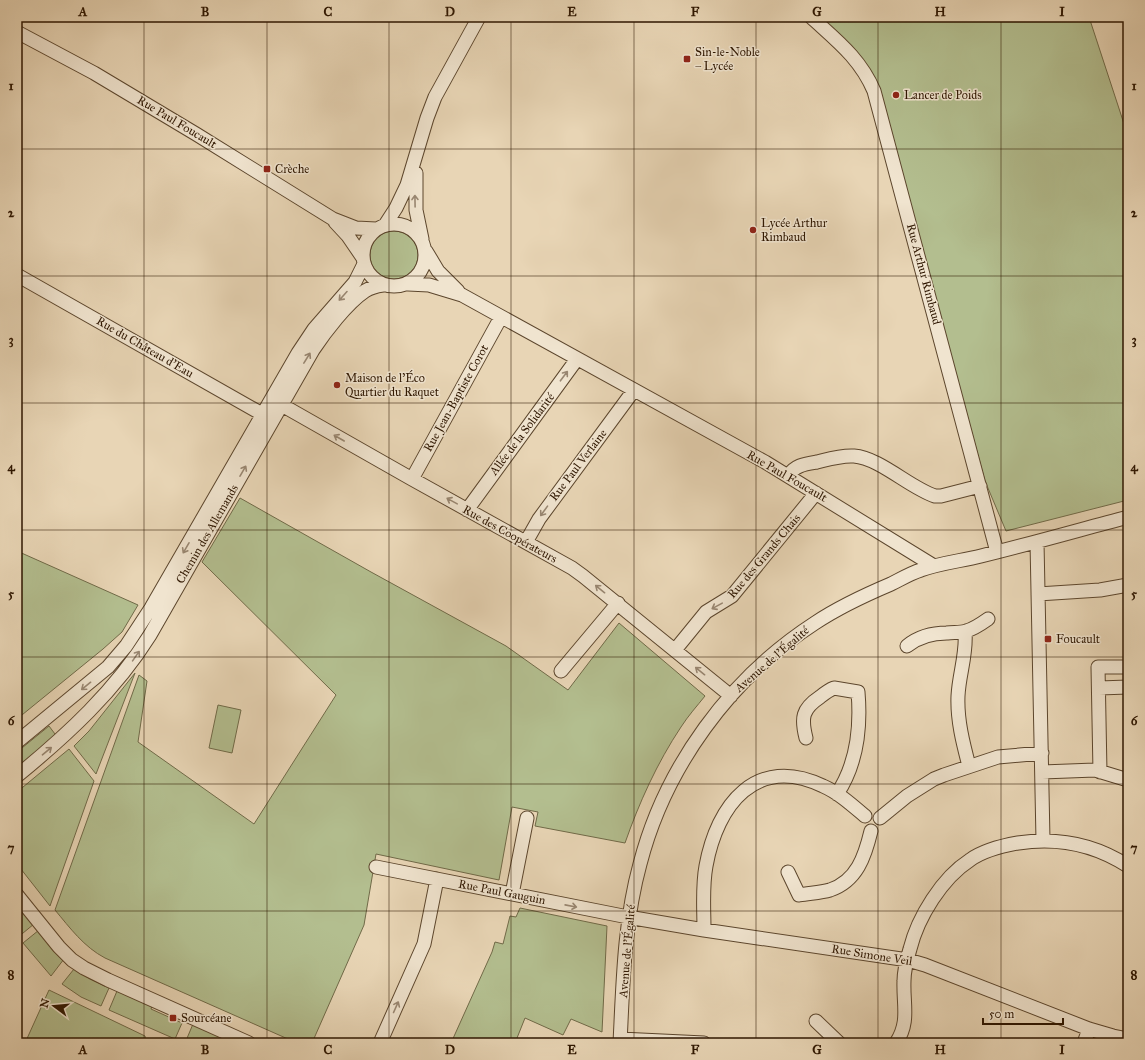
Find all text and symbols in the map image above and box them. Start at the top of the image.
text: A [78,4,88,20]
text: B [201,4,210,20]
text: C [324,4,333,20]
text: D [445,4,455,20]
text: E [567,4,577,20]
text: F [691,4,700,20]
text: G [812,4,822,20]
text: H [934,4,946,20]
text: I [1059,4,1065,20]
place label: Sin-le-Noble – Lycée [695,45,760,73]
marker: Sin-le-Noble – Lycée [682,54,692,64]
text: 1 [8,78,14,94]
text: 1 [1131,78,1137,94]
place label: Lancer de Poids [904,88,982,102]
marker: Lancer de Poids [891,90,901,100]
street label: Rue Paul Foucault [135,93,220,152]
place label: Crèche [275,162,309,176]
marker: Crèche [262,164,272,174]
one-way arrow [411,195,419,208]
text: 2 [8,205,15,221]
text: 2 [1131,205,1138,221]
place label: Lycée Arthur Rimbaud [761,216,828,244]
street label: Rue Arthur Rimbaud [904,222,944,326]
marker: Lycée Arthur Rimbaud [748,225,758,235]
one-way arrow [338,291,348,301]
street label: Rue du Château d'Eau [94,314,196,381]
text: 3 [8,332,14,348]
text: 3 [1131,332,1137,348]
street label: Rue Jean-Baptiste Corot [421,341,493,454]
one-way arrow [304,352,312,364]
place label: Maison de l'Éco Quartier du Raquet [345,369,440,400]
one-way arrow [560,371,569,382]
marker: Maison de l'Éco Quartier du Raquet [332,380,342,390]
street label: Allée de la Solidarité [486,390,557,479]
street label: Rue Paul Verlaine [546,426,610,504]
one-way arrow [333,433,345,441]
street label: Rue Paul Foucault [744,447,830,505]
text: 4 [7,459,15,475]
text: 4 [1130,459,1138,475]
one-way arrow [239,465,247,477]
street label: Chemin des Allemands [173,482,241,586]
one-way arrow [446,497,458,505]
street label: Rue des Coopérateurs [460,502,560,566]
one-way arrow [540,506,548,517]
street label: Rue des Grands Chais [725,511,803,601]
one-way arrow [181,542,189,554]
one-way arrow [594,584,605,593]
text: 5 [8,586,15,602]
text: 5 [1131,586,1138,602]
one-way arrow [711,603,723,610]
street label: Avenue de l'Égalité [730,622,813,696]
place label: Foucault [1056,632,1101,646]
marker: Foucault [1043,634,1053,644]
one-way arrow [132,651,140,662]
one-way arrow [695,666,706,675]
one-way arrow [80,682,91,691]
text: 6 [8,713,16,729]
text: 6 [1131,713,1139,729]
one-way arrow [42,747,53,756]
text: 7 [8,840,15,856]
text: 7 [1131,840,1138,856]
street label: Rue Paul Gauguin [457,877,547,908]
one-way arrow [565,902,578,910]
street label: Avenue de l'Égalité [614,904,639,999]
street label: Rue Simone Veil [831,942,914,968]
text: 8 [8,967,15,983]
text: 8 [1131,967,1138,983]
north arrow [34,986,74,1026]
text: N [37,996,53,1010]
scale bar [983,1000,1063,1026]
one-way arrow [393,1002,400,1014]
text: 50 m [989,1007,1014,1021]
place label: Sourcéane [181,1011,232,1025]
marker: Sourcéane [168,1013,178,1023]
text: A [78,1042,88,1058]
text: B [201,1042,210,1058]
text: C [324,1042,333,1058]
text: D [445,1042,455,1058]
text: E [567,1042,577,1058]
text: F [691,1042,700,1058]
text: G [812,1042,822,1058]
text: H [934,1042,946,1058]
text: I [1059,1042,1065,1058]

